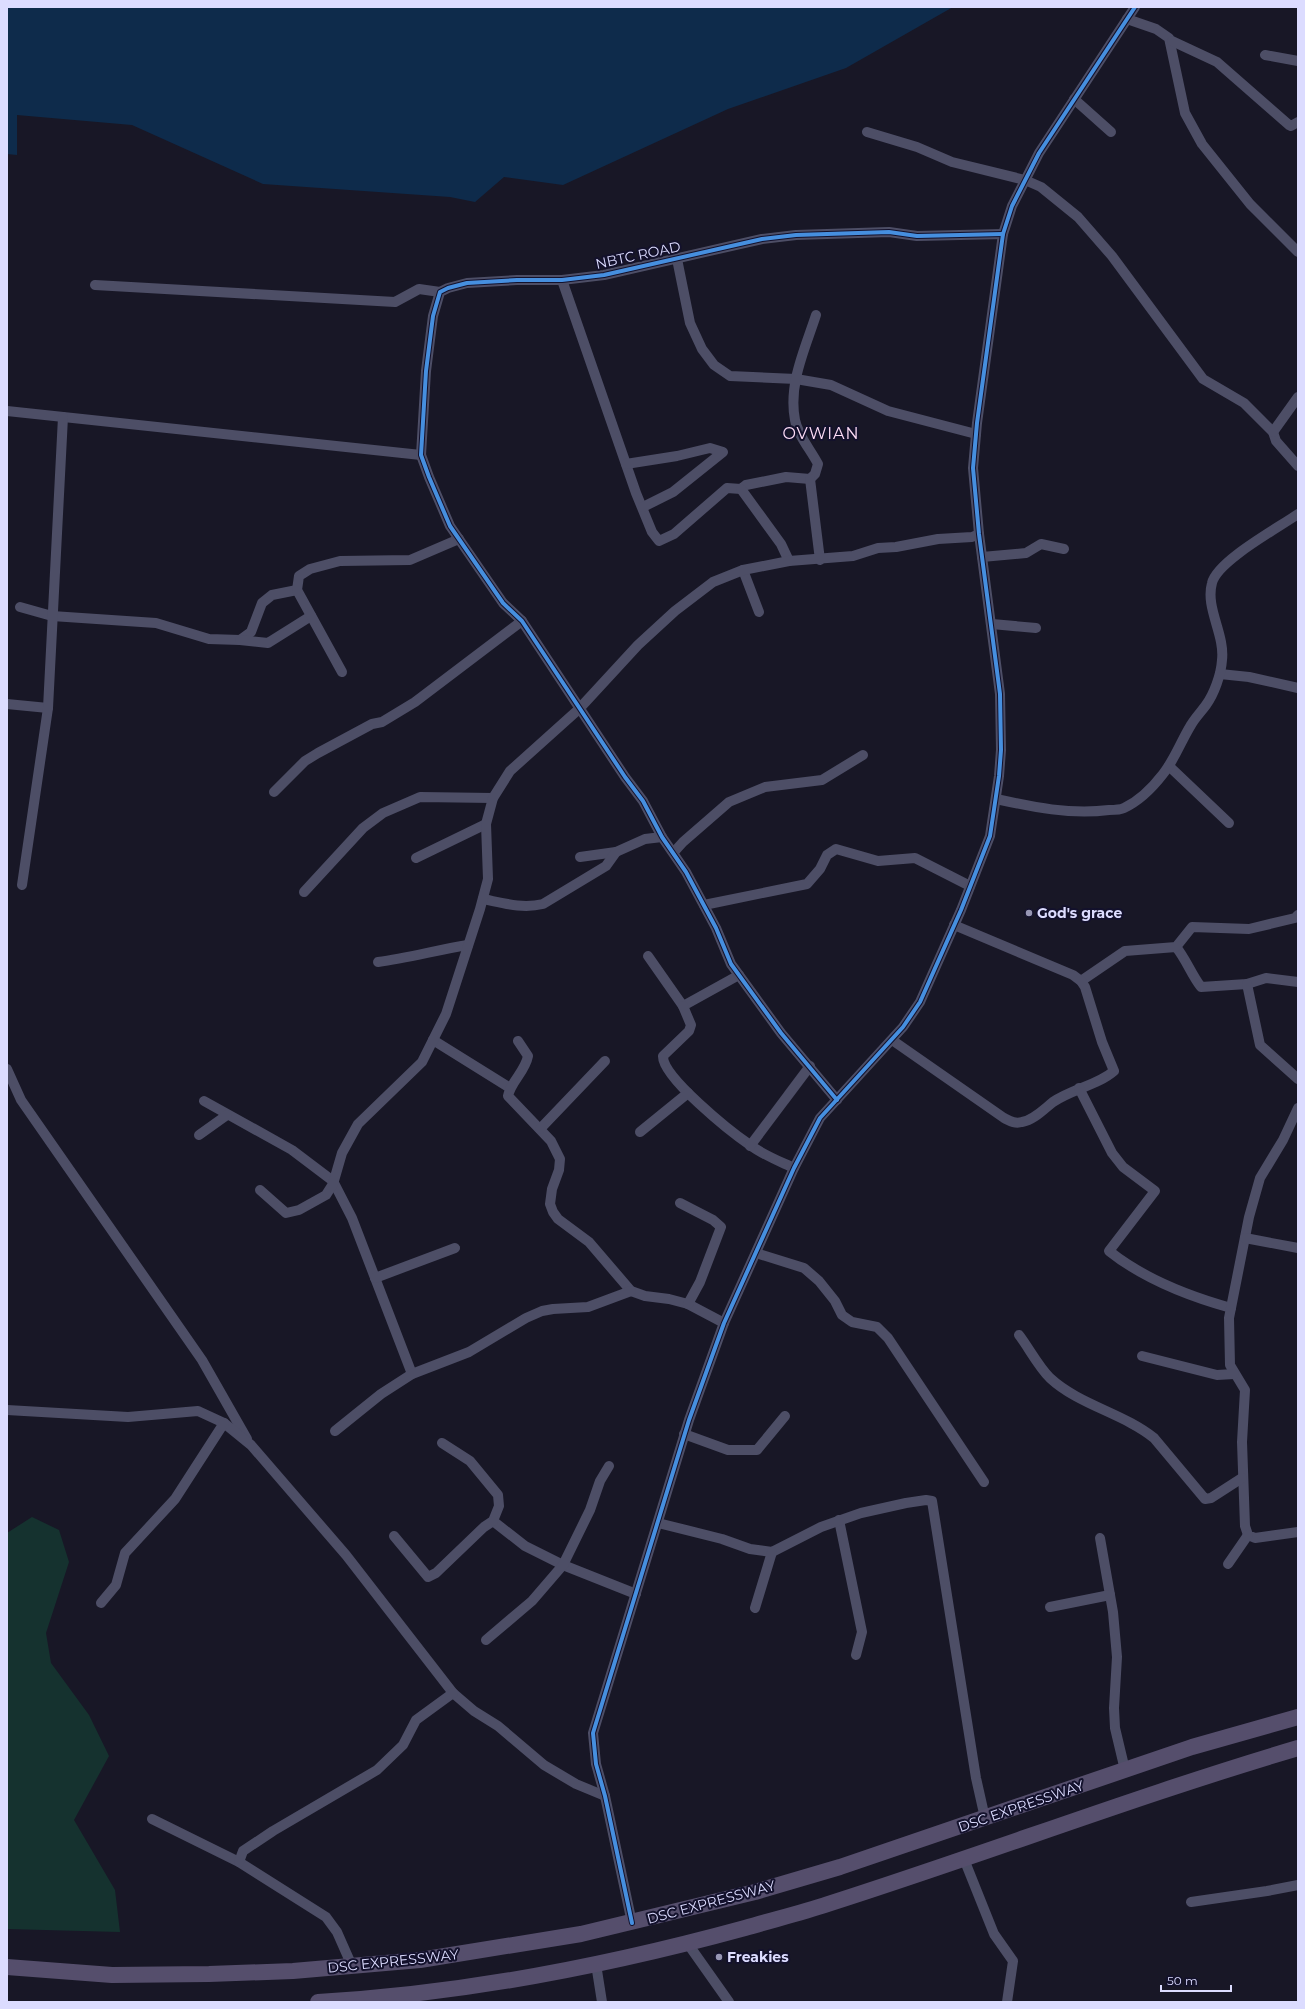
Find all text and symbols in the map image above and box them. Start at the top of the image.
street label: NBTC ROAD [594,237,682,273]
district label: OVWIAN [782,424,860,443]
place label: God's grace [1037,904,1122,922]
marker: God's grace [1024,908,1034,918]
street label: DSC EXPRESSWAY [956,1776,1086,1836]
street label: DSC EXPRESSWAY [645,1876,777,1928]
street label: DSC EXPRESSWAY [326,1945,460,1977]
place label: Freakies [727,1948,789,1966]
marker: Freakies [714,1952,724,1962]
scale bar [1161,1967,1231,1993]
text: 50 m [1167,1973,1198,1988]

